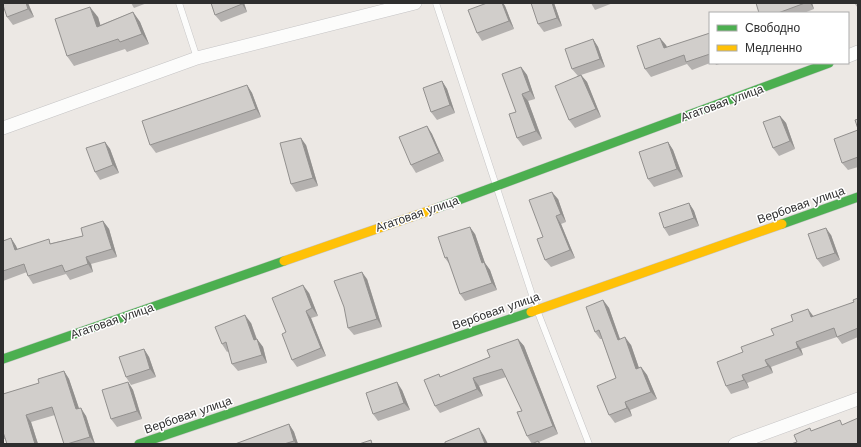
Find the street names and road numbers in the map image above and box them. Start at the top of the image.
street label: Агатовая улица [679,81,766,124]
street label: Вербовая улица [756,183,847,226]
street label: Агатовая улица [374,193,461,235]
street label: Вербовая улица [451,289,542,332]
street label: Агатовая улица [69,300,156,342]
street label: Вербовая улица [143,393,234,436]

